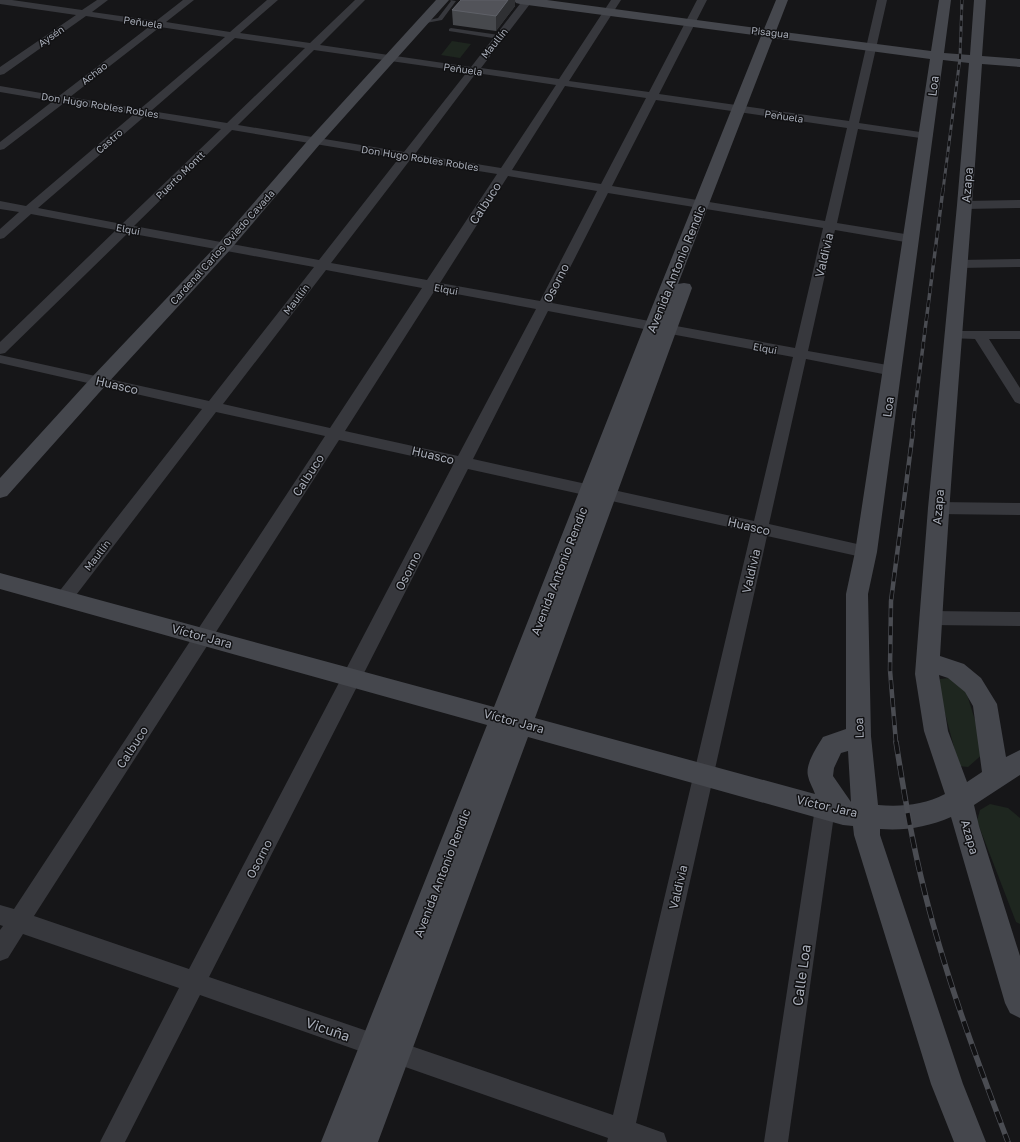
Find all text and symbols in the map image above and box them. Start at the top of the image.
street label: Peñuela [123,13,163,31]
street label: Aysén [36,23,66,49]
street label: Pisagua [750,24,790,40]
street label: Maullín [478,25,510,61]
street label: Achao [79,59,109,87]
street label: Peñuela [443,60,483,78]
street label: Loa [924,75,942,97]
street label: Don Hugo Robles Robles [41,90,159,120]
street label: Peñuela [764,107,804,125]
street label: Castro [93,126,125,156]
street label: Don Hugo Robles Robles [361,143,479,173]
street label: Puerto Montt [153,149,207,201]
street label: Azapa [958,167,976,203]
street label: Calbuco [466,179,504,227]
street label: Cardenal Carlos Oviedo Cavada [167,187,277,307]
street label: Avenida Antonio Rendic [644,203,709,335]
street label: Elqui [115,221,141,237]
street label: Valdivia [812,231,836,279]
street label: Osorno [540,261,572,305]
street label: Maullín [280,281,312,317]
street label: Elqui [433,281,459,297]
street label: Elqui [752,340,778,356]
street label: Huasco [94,373,140,397]
street label: Loa [879,396,897,418]
street label: Huasco [410,443,456,467]
street label: Calbuco [289,451,327,499]
street label: Azapa [929,489,947,525]
street label: Avenida Antonio Rendic [528,504,591,637]
street label: Huasco [726,514,772,538]
street label: Maullín [81,537,113,573]
street label: Valdivia [739,547,763,595]
street label: Osorno [392,549,424,593]
street label: Víctor Jara [170,621,234,651]
street label: Víctor Jara [482,706,546,736]
street label: Loa [851,717,867,739]
street label: Calbuco [113,723,151,771]
street label: Víctor Jara [795,792,859,820]
street label: Avenida Antonio Rendic [411,806,474,939]
street label: Azapa [958,818,982,856]
street label: Osorno [243,837,275,881]
street label: Valdivia [666,863,690,911]
street label: Calle Loa [788,943,814,1007]
street label: Vicuña [304,1014,352,1044]

